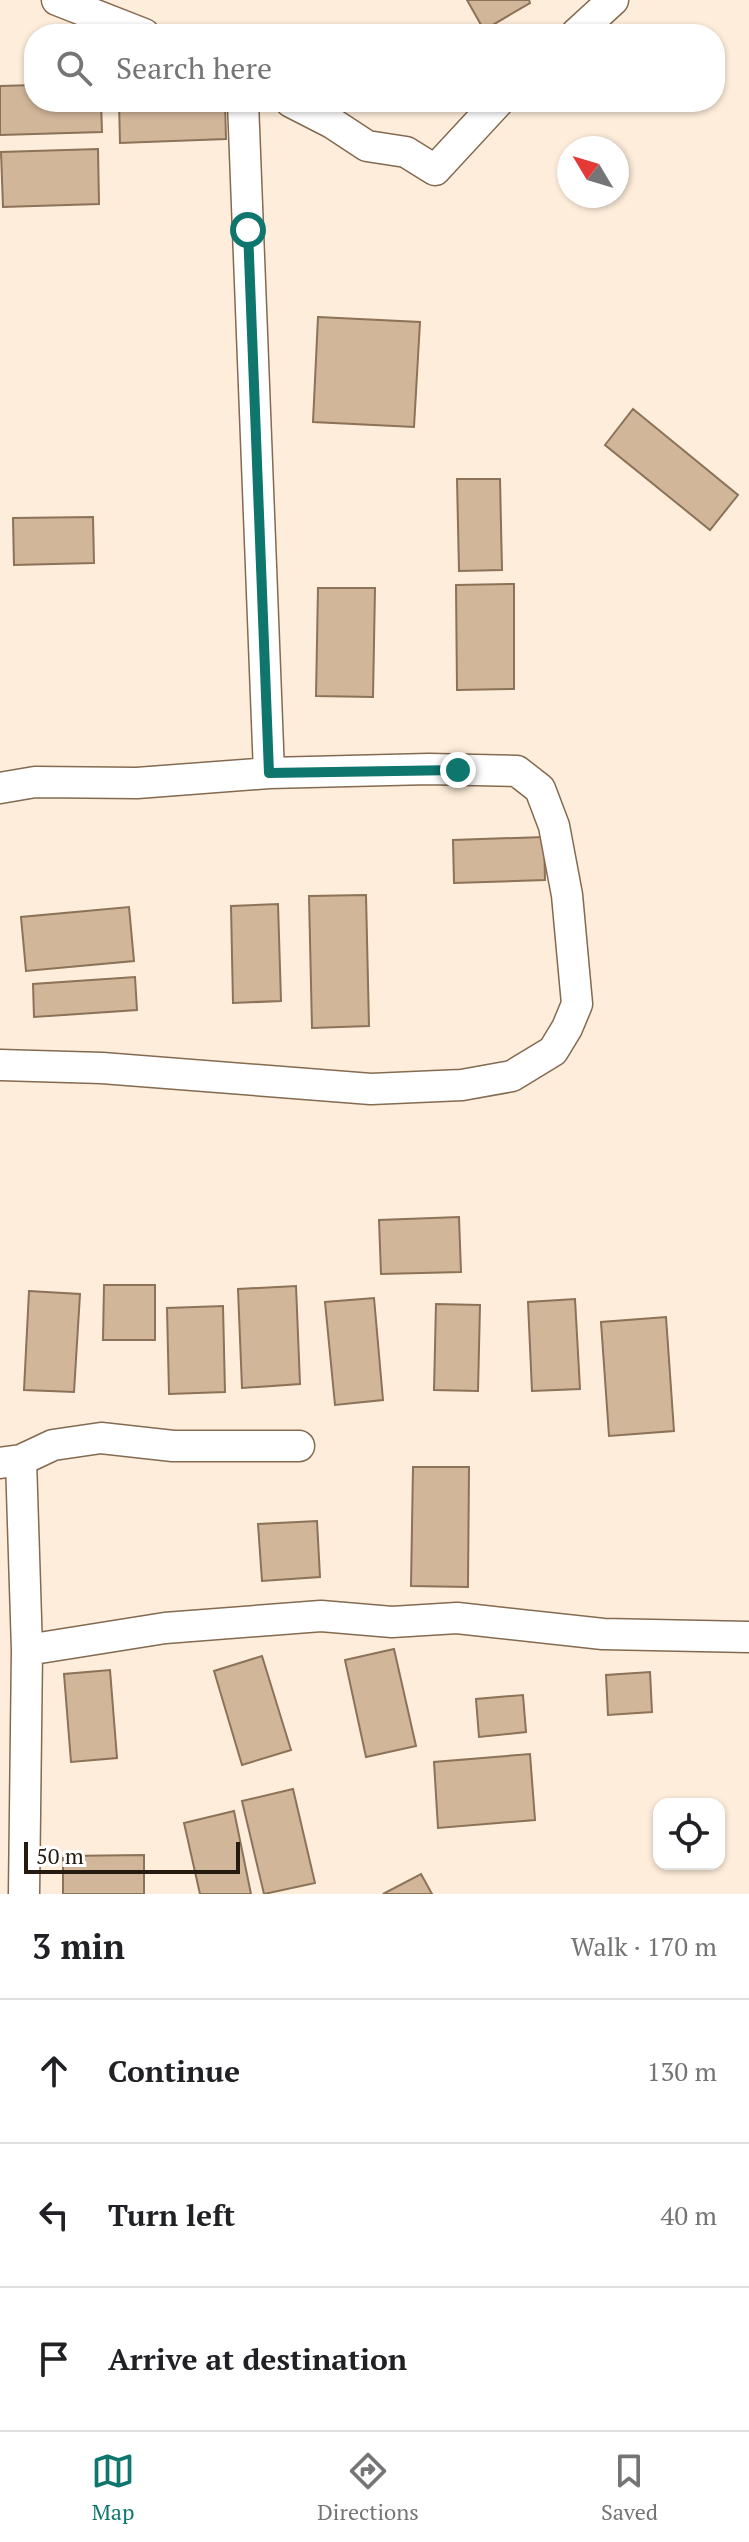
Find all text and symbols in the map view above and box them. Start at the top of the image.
search box [24,24,725,112]
icon: search [52,46,96,90]
text: Search here [116,48,272,88]
north arrow [557,136,629,208]
route start [230,212,266,248]
route end [440,752,476,788]
map controls [653,1798,725,1870]
button: locate [653,1798,725,1870]
scale bar [24,1838,240,1874]
text: 50 m [36,1841,84,1870]
text: 3 min [32,1924,125,1969]
text: Walk · 170 m [571,1929,717,1963]
icon: ahead [32,2049,76,2093]
text: Continue [108,2051,240,2091]
text: 130 m [647,2054,717,2088]
icon: left [32,2193,76,2237]
text: Turn left [108,2195,235,2235]
text: 40 m [661,2198,717,2232]
icon: arrive [32,2337,76,2381]
text: Arrive at destination [108,2339,407,2379]
tab: Map [91,2449,135,2526]
tab: Directions [317,2449,419,2526]
tab: Saved [601,2449,658,2526]

